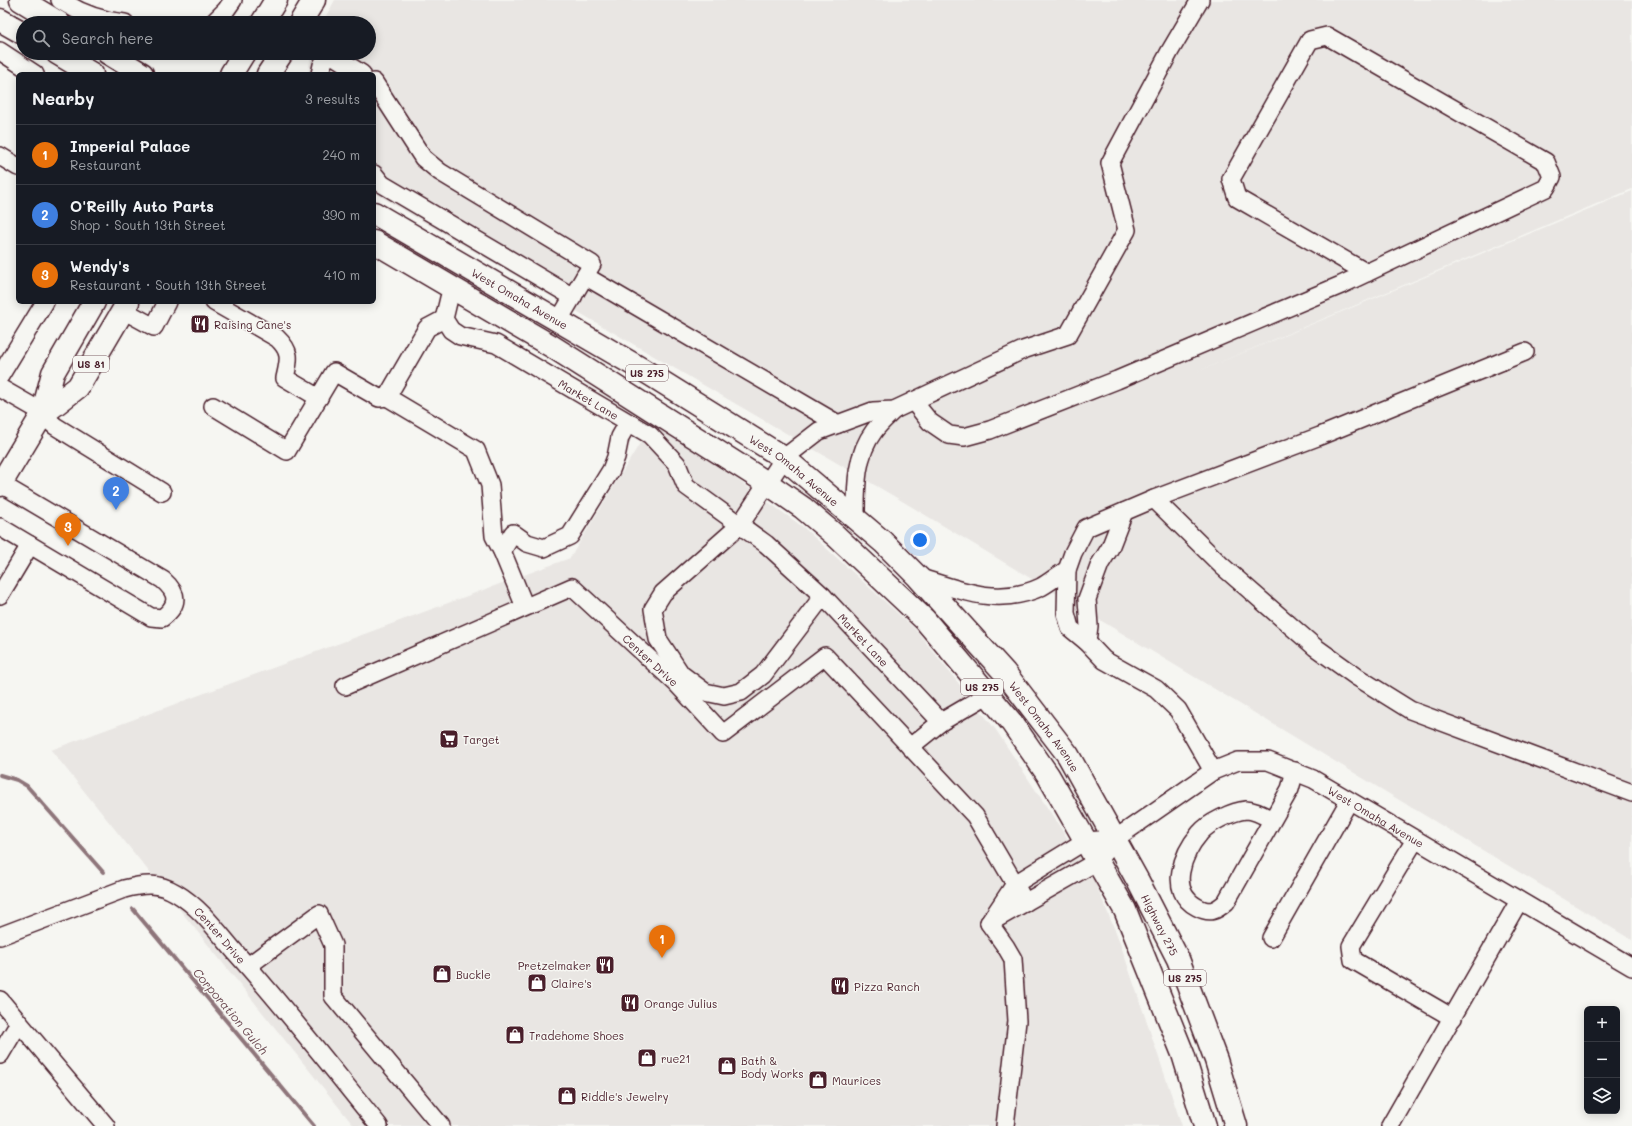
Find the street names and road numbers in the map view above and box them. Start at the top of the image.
street label: West Omaha Avenue [469,264,571,332]
road number: US 81 [73,356,109,372]
road number: US 275 [626,365,668,381]
street label: Market Lane [556,375,622,423]
street label: West Omaha Avenue [747,431,842,509]
street label: Market Lane [835,610,893,670]
street label: Center Drive [620,630,682,689]
street label: West Omaha Avenue [1006,678,1083,774]
road number: US 275 [961,679,1003,695]
street label: West Omaha Avenue [1325,782,1427,851]
street label: Highway 275 [1138,891,1182,958]
street label: Center Drive [192,903,249,967]
road number: US 275 [1164,970,1206,986]

